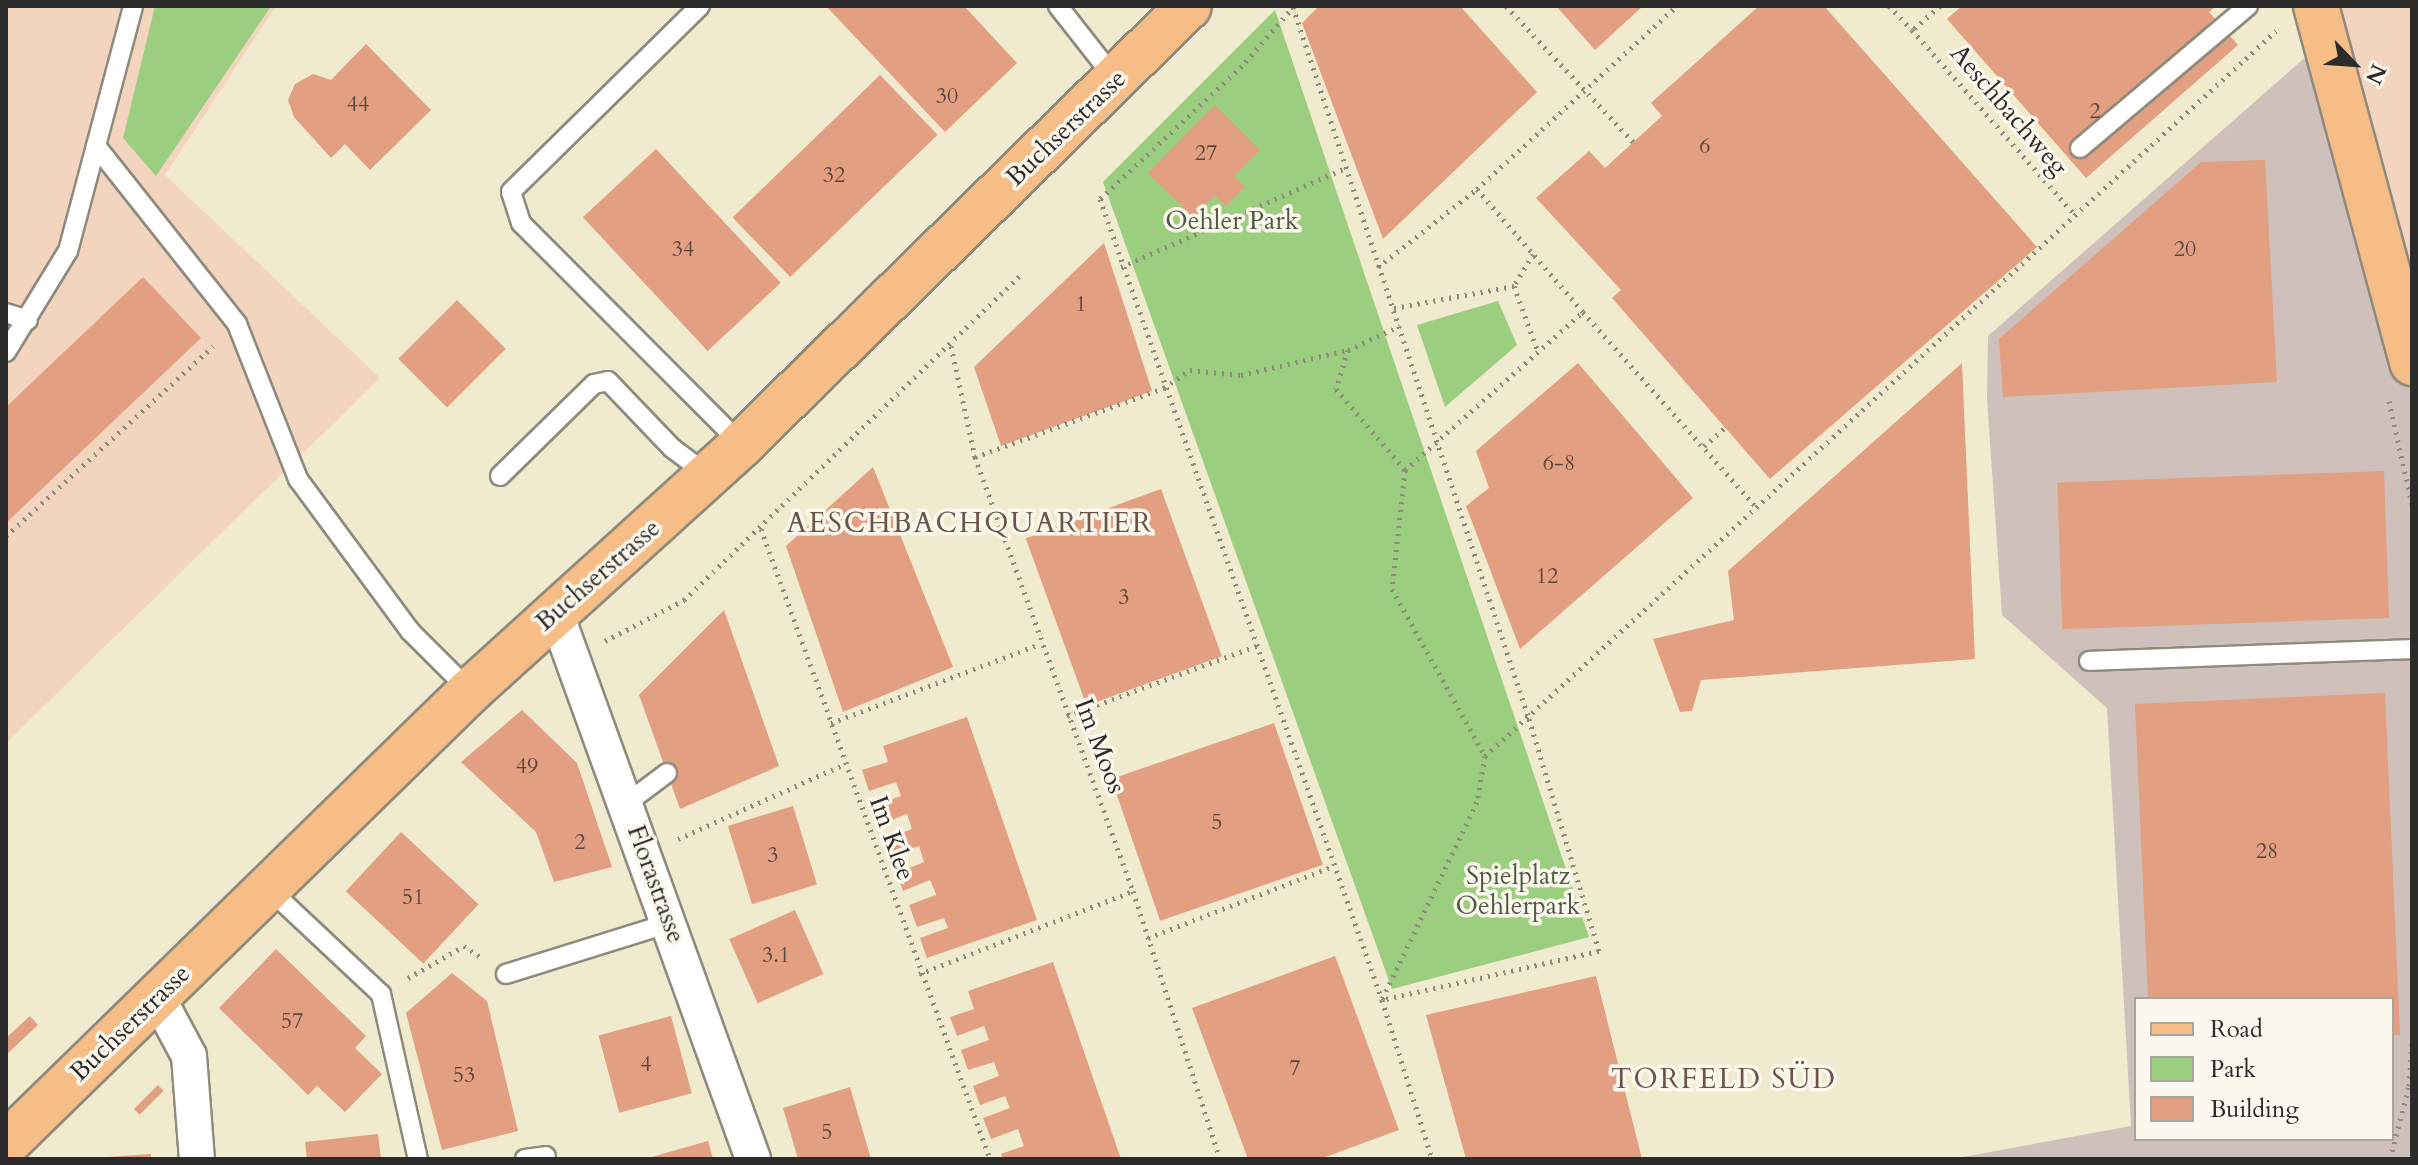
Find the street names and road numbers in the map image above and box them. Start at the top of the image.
street label: Aeschbachweg [1944,38,2074,182]
street label: Buchserstrasse [999,63,1133,193]
street label: Buchserstrasse [529,512,667,638]
street label: Im Moos [1068,694,1132,798]
street label: Im Klee [862,792,922,884]
street label: Florastrasse [620,821,692,947]
street label: Buchserstrasse [63,958,197,1088]

